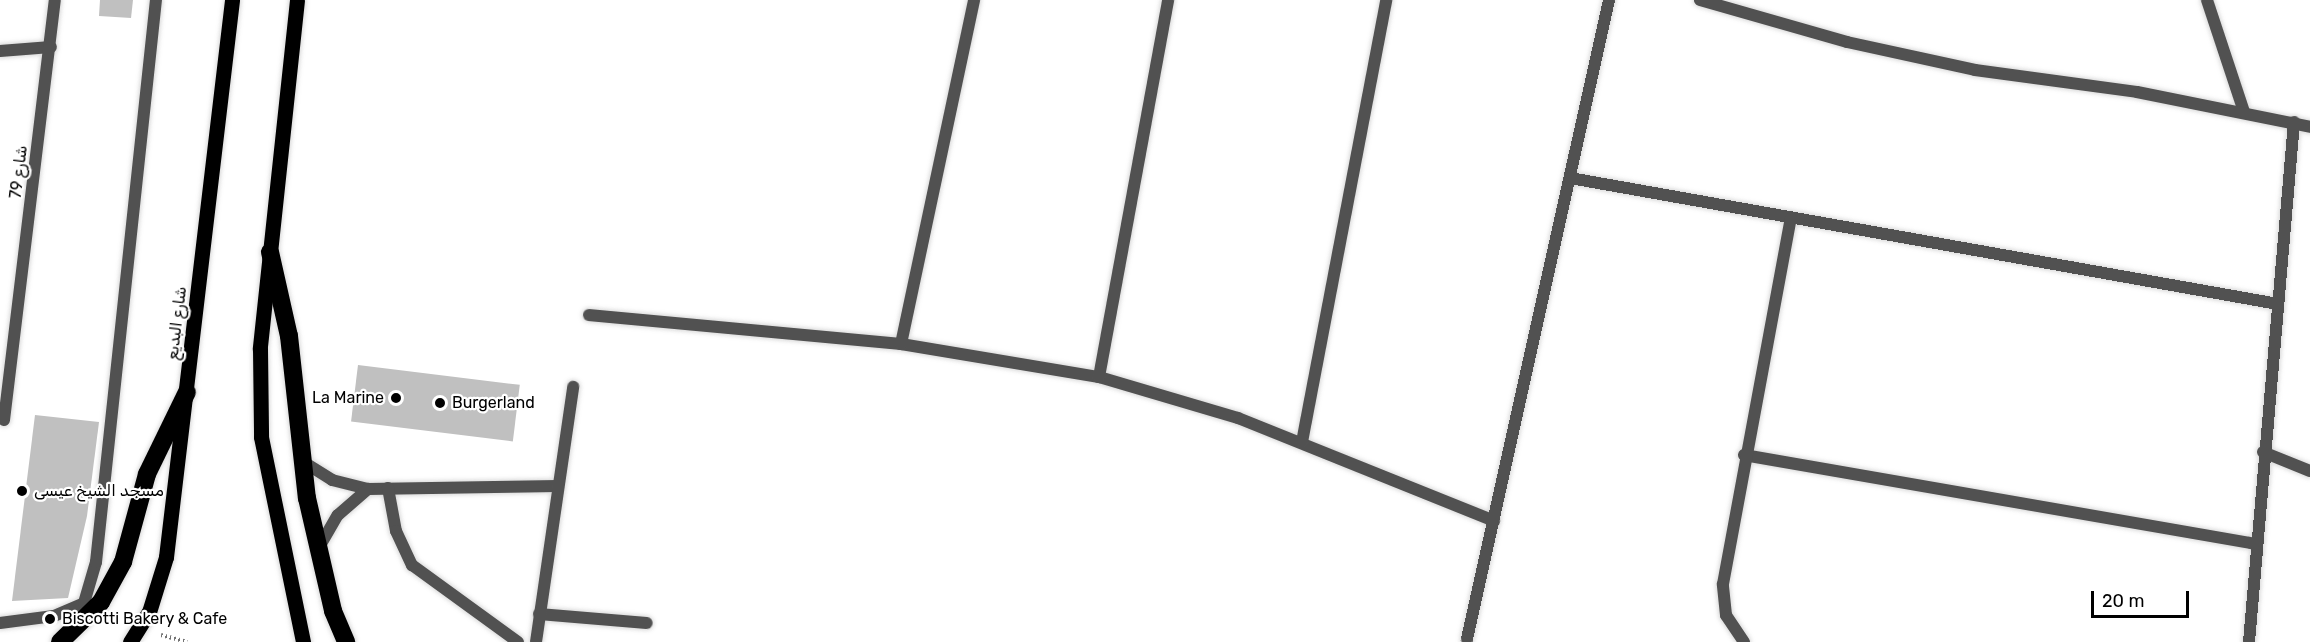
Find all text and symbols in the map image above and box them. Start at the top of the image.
street label: شارع 79 [6,144,32,200]
street label: شارع البديع [163,285,191,361]
place label: La Marine [312,388,384,408]
marker: La Marine [389,391,403,405]
place label: Burgerland [452,393,535,413]
marker: Burgerland [433,396,447,410]
place label: مسجد الشيخ عيسى [34,481,164,501]
marker: مسجد الشيخ عيسى [15,484,29,498]
scale bar [2094,579,2192,617]
text: 20 m [2102,590,2144,612]
place label: Biscotti Bakery & Cafe [62,609,228,629]
marker: Biscotti Bakery & Cafe [43,612,57,626]

